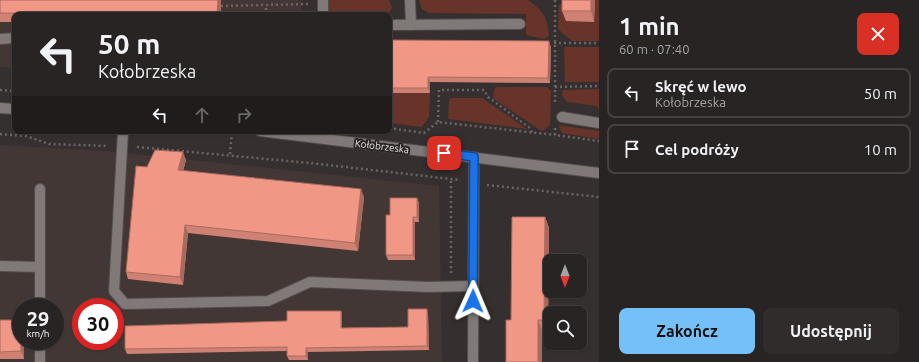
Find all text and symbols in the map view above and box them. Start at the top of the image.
text: 1 min [619,13,680,40]
button: close [857,13,899,55]
icon: left [32,28,84,80]
text: 50 m [98,28,160,59]
text: 60 m · 07:40 [619,42,690,56]
text: Kołobrzeska [98,61,196,81]
text: Skręć w lewo [655,78,747,95]
icon: left [621,82,643,104]
text: 50 m [864,85,897,102]
text: Kołobrzeska [655,95,726,109]
icon: left [149,104,171,126]
icon: ahead [191,104,213,126]
icon: right [233,104,255,126]
pin [427,136,461,170]
street label: Kołobrzeska [354,138,410,155]
icon: arrive [621,138,643,160]
text: Cel podróży [655,141,739,158]
text: 10 m [864,141,897,158]
icon: arrive [433,142,455,164]
north arrow [543,254,587,298]
map controls [543,254,587,350]
position arrow [452,280,494,322]
speed limit sign: 30 [72,298,124,350]
button: search [543,306,587,350]
text: 29 [27,307,49,330]
button: Zakończ [619,308,755,354]
button: Udostępnij [763,308,899,354]
text: km/h [26,328,50,339]

